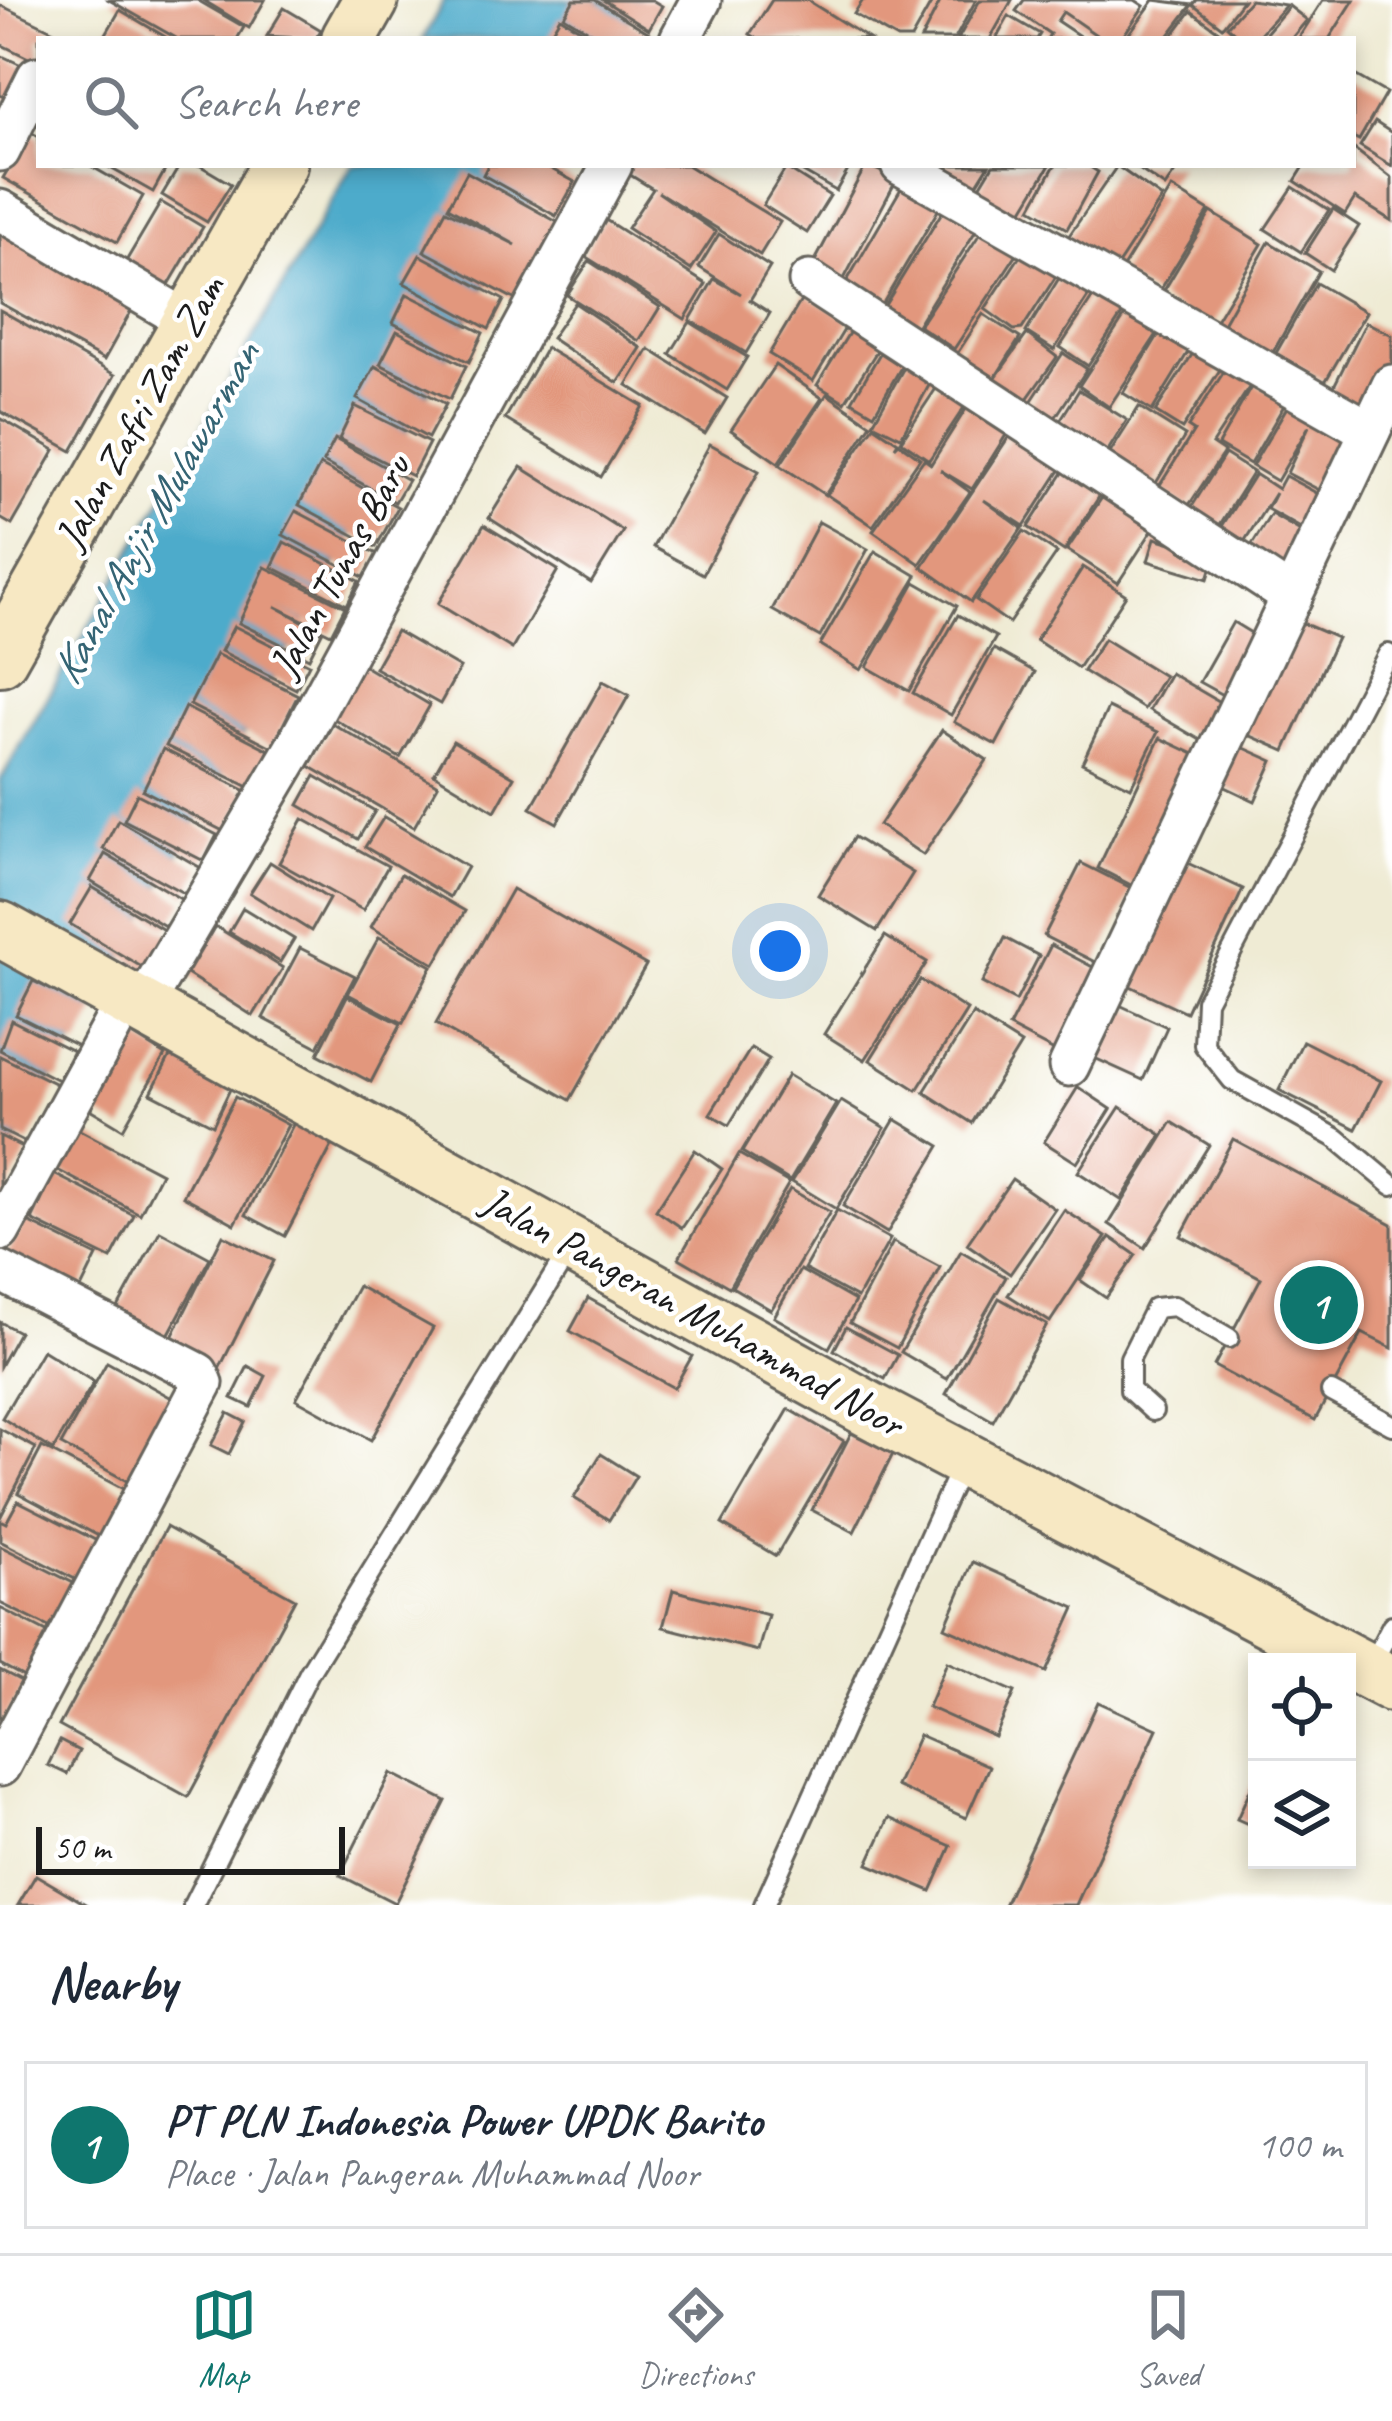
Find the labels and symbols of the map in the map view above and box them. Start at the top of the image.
street label: Jalan Zafri Zam Zam [42,264,238,560]
water label: Kanal Anjir Mulawarman [38,330,274,694]
street label: Jalan Tunas Baru [256,443,424,688]
your location [750,921,810,981]
street label: Jalan Pangeran Muhammad Noor [471,1173,915,1451]
pin: 1 [1280,1260,1358,1350]
scale bar [36,1821,345,1874]

